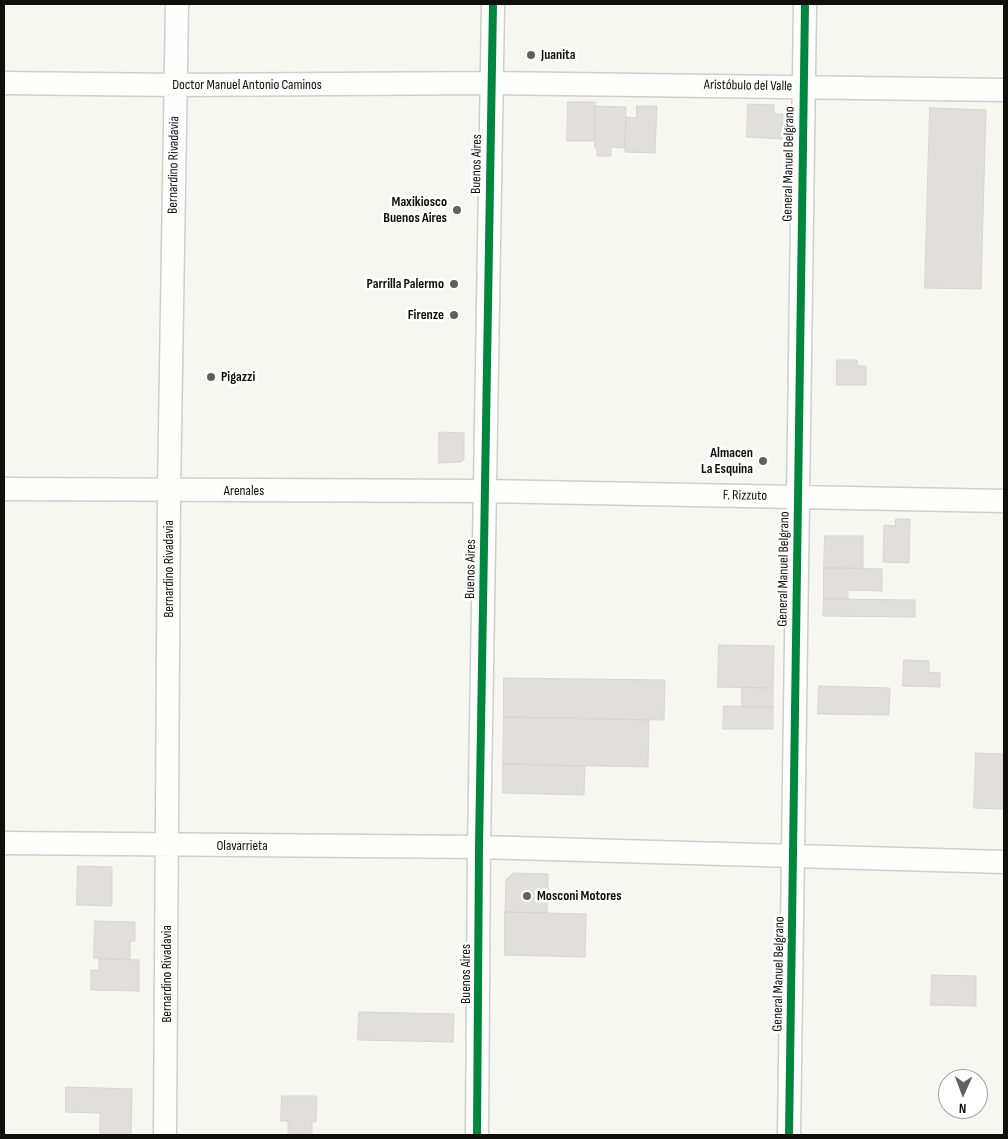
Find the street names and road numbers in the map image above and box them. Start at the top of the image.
street label: Doctor Manuel Antonio Caminos [172,77,322,93]
street label: Aristóbulo del Valle [704,77,792,95]
street label: General Manuel Belgrano [780,106,798,222]
street label: Bernardino Rivadavia [165,116,183,214]
street label: Buenos Aires [468,134,486,194]
street label: Arenales [224,483,264,499]
street label: F. Rizzuto [723,487,767,505]
street label: General Manuel Belgrano [775,511,793,627]
street label: Bernardino Rivadavia [161,520,177,618]
street label: Buenos Aires [462,539,480,599]
street label: Olavarrieta [216,838,268,854]
street label: General Manuel Belgrano [770,916,788,1032]
street label: Bernardino Rivadavia [159,925,175,1023]
street label: Buenos Aires [458,944,474,1004]

